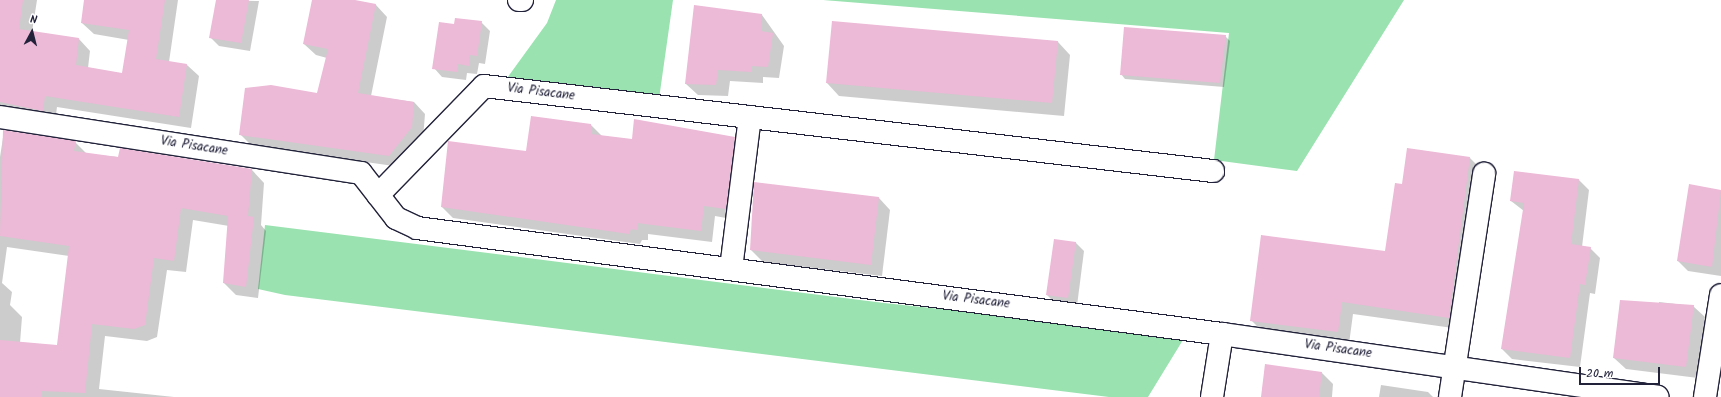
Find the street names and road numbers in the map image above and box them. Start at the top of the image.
street label: Via Pisacane [506,81,576,105]
street label: Via Pisacane [159,134,229,160]
street label: Via Pisacane [941,289,1011,313]
street label: Via Pisacane [1303,338,1373,362]

